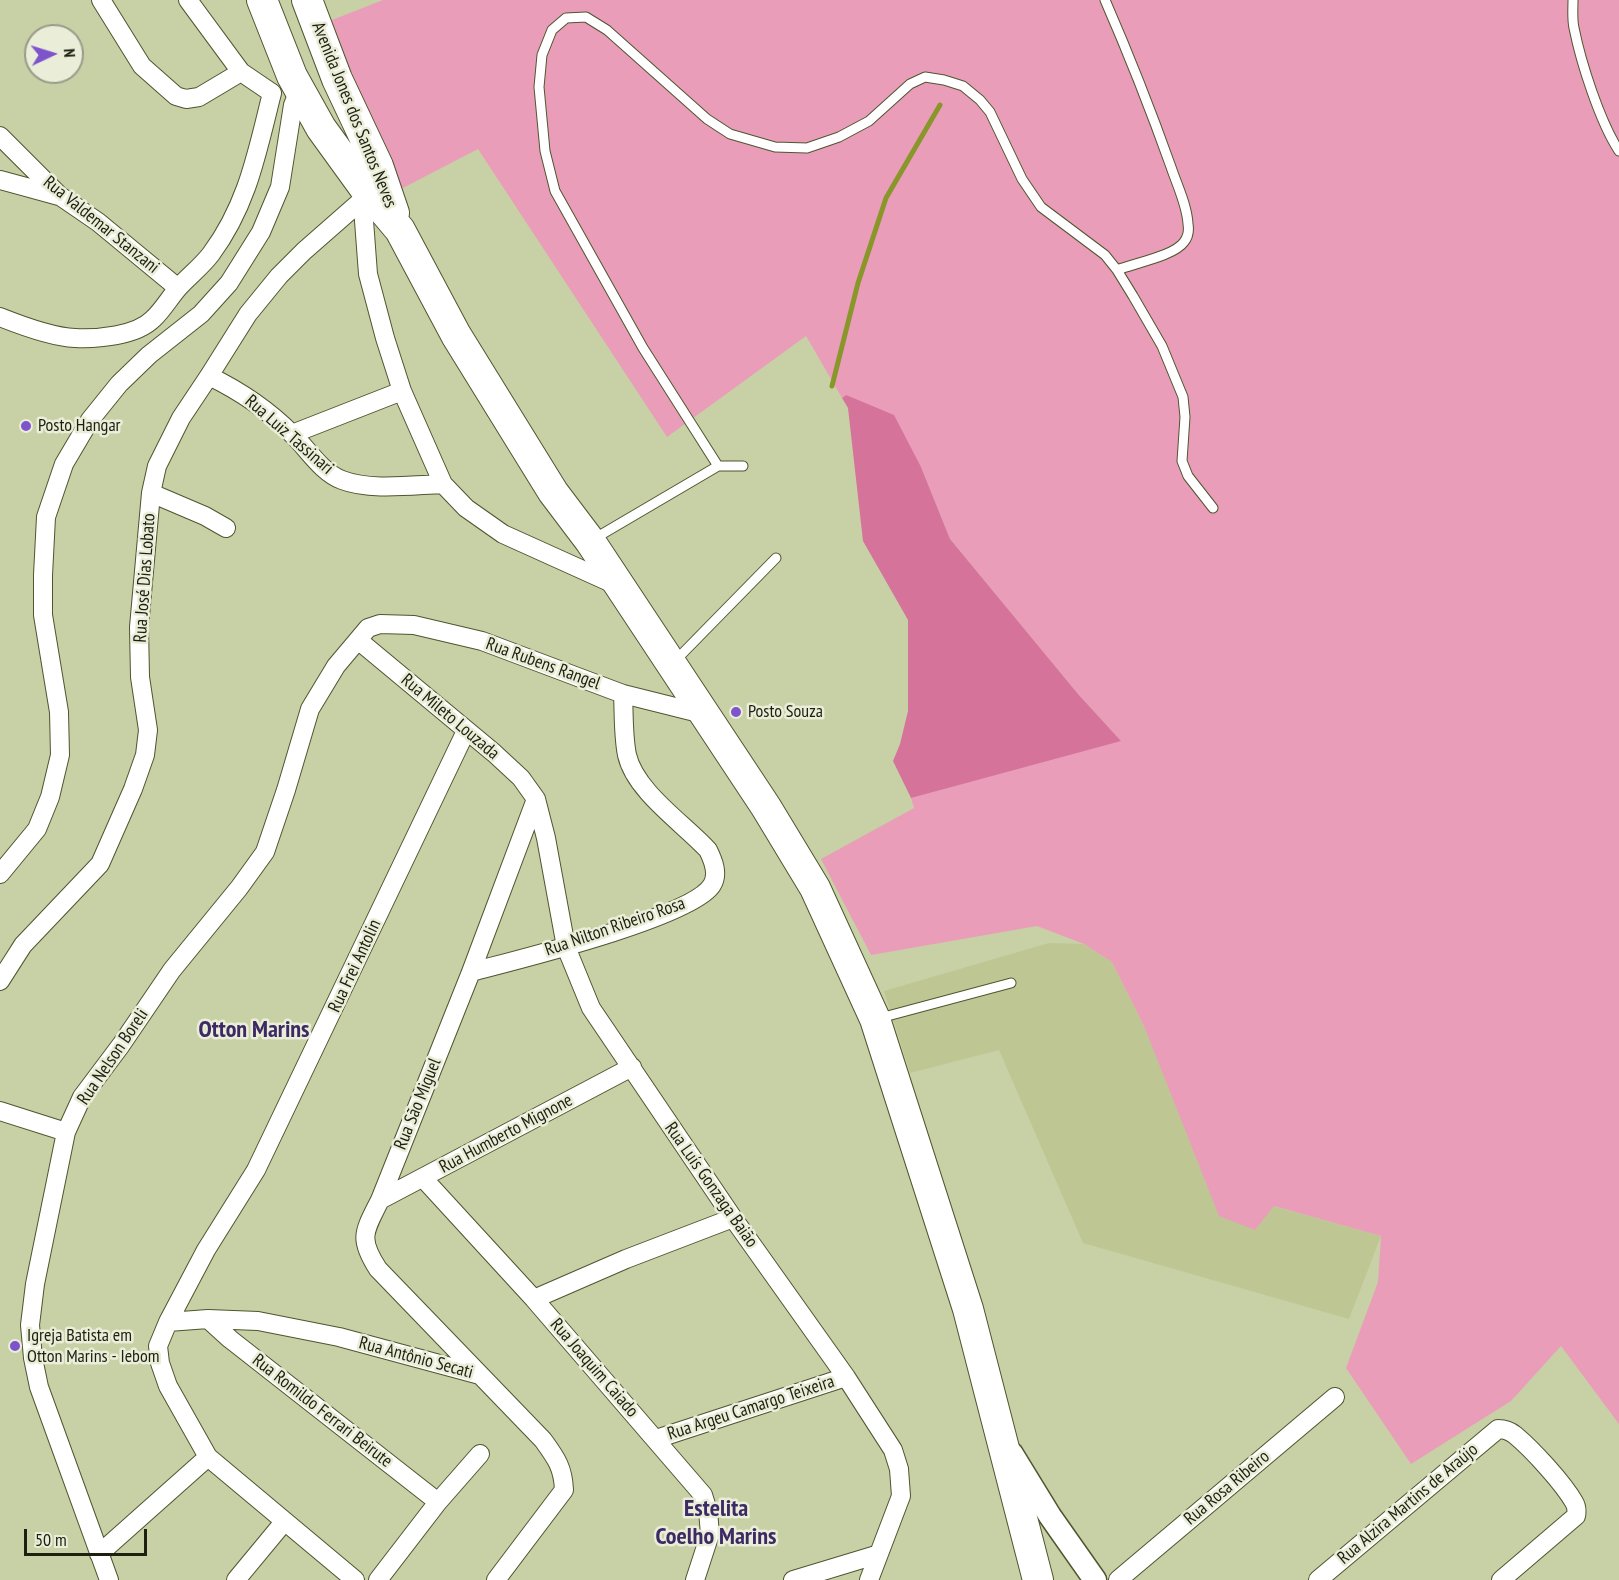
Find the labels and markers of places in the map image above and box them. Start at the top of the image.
place label: Posto Hangar [38,415,121,437]
marker: Posto Hangar [19,419,33,433]
place label: Posto Souza [748,701,823,723]
marker: Posto Souza [729,705,743,719]
place label: Igreja Batista em Otton Marins - Iebom [27,1325,159,1368]
marker: Igreja Batista em Otton Marins - Iebom [8,1339,22,1353]

